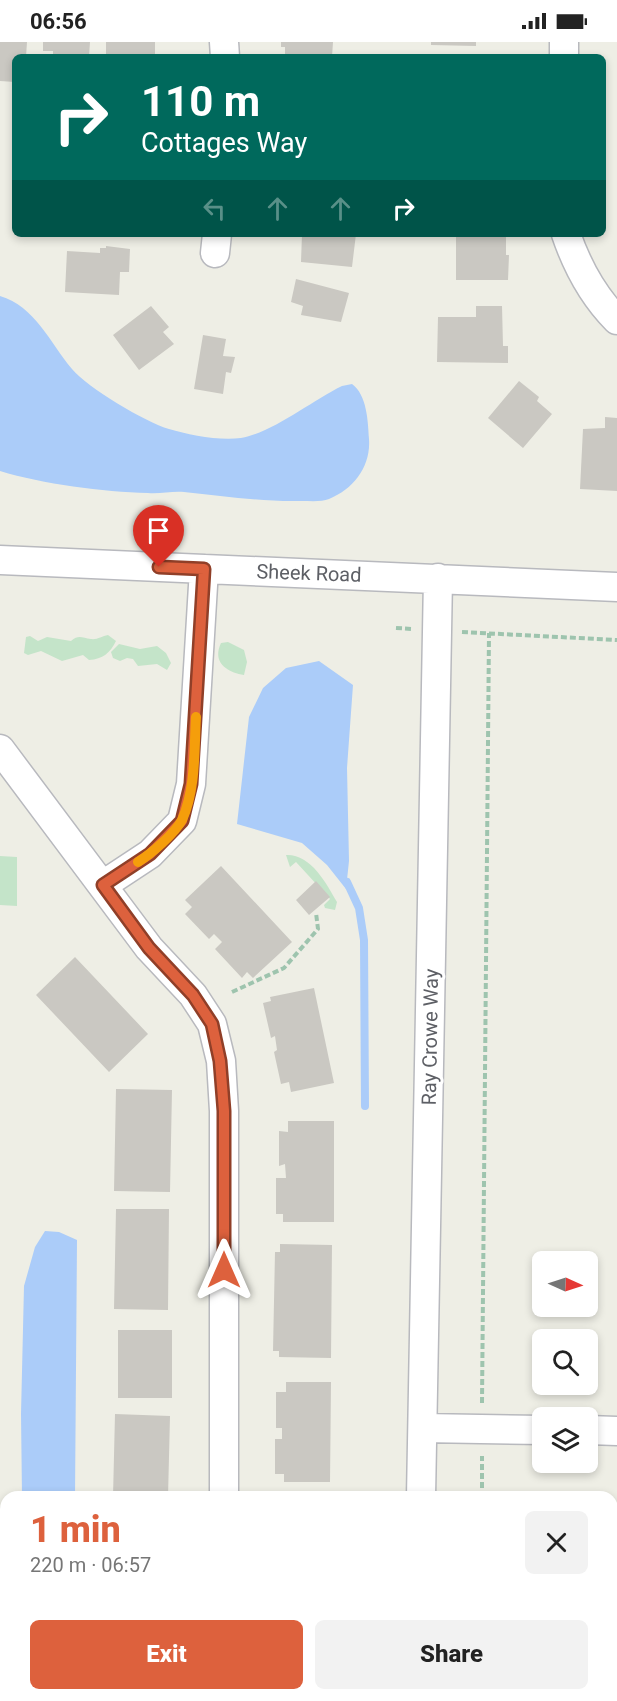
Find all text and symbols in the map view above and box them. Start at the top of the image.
text: 06:56 [30,9,87,34]
text: 110 m [141,77,260,126]
icon: right [42,78,120,156]
text: Cottages Way [141,127,307,159]
icon: left [198,192,231,225]
icon: ahead [261,192,294,225]
icon: ahead [324,192,357,225]
icon: right [387,192,420,225]
pin [133,505,184,567]
icon: arrive [142,514,175,547]
street label: Sheek Road [256,559,362,587]
street label: Ray Crowe Way [417,968,443,1106]
position arrow [192,1238,256,1302]
north arrow [532,1251,598,1317]
map controls [532,1251,598,1473]
button: search [532,1329,598,1395]
button: layers [532,1407,598,1473]
text: 1 min [30,1509,121,1551]
button: close [525,1511,588,1574]
text: 220 m · 06:57 [30,1553,151,1577]
button: Exit [30,1620,303,1689]
button: Share [315,1620,588,1689]

